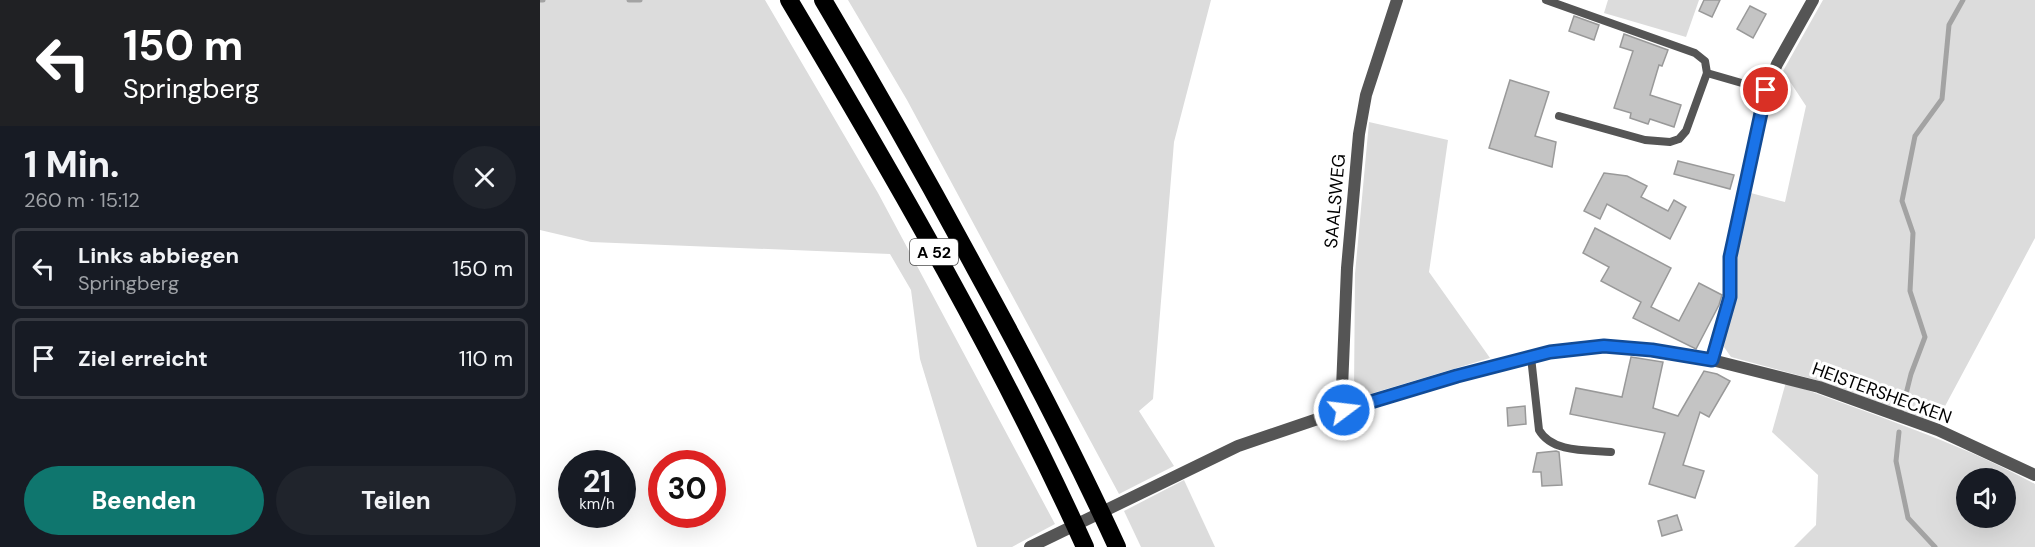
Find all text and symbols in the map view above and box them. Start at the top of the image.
text: 150 m [123,18,243,73]
icon: left [24,24,102,102]
pin [1740,64,1791,115]
text: Springberg [123,71,260,106]
icon: arrive [1749,73,1782,106]
text: 1 Min. [24,141,119,188]
button: close [453,146,516,209]
street label: SAALSWEG [1319,153,1351,249]
text: 260 m · 15:12 [24,187,140,213]
road number: A 52 [910,239,958,265]
text: Links abbiegen [78,241,239,270]
icon: left [27,252,60,285]
text: 150 m [452,254,513,283]
text: Springberg [78,270,179,296]
icon: arrive [27,342,60,375]
text: Ziel erreicht [78,344,208,373]
text: 110 m [459,344,513,373]
street label: HEISTERSHECKEN [1809,357,1955,429]
position arrow [1312,378,1376,442]
speed limit sign: 30 [648,450,726,528]
text: 21 [583,462,611,501]
button: Beenden [24,466,264,535]
button: Teilen [276,466,516,535]
map controls [1956,468,2016,528]
button: sound [1956,468,2016,528]
text: km/h [579,494,615,514]

